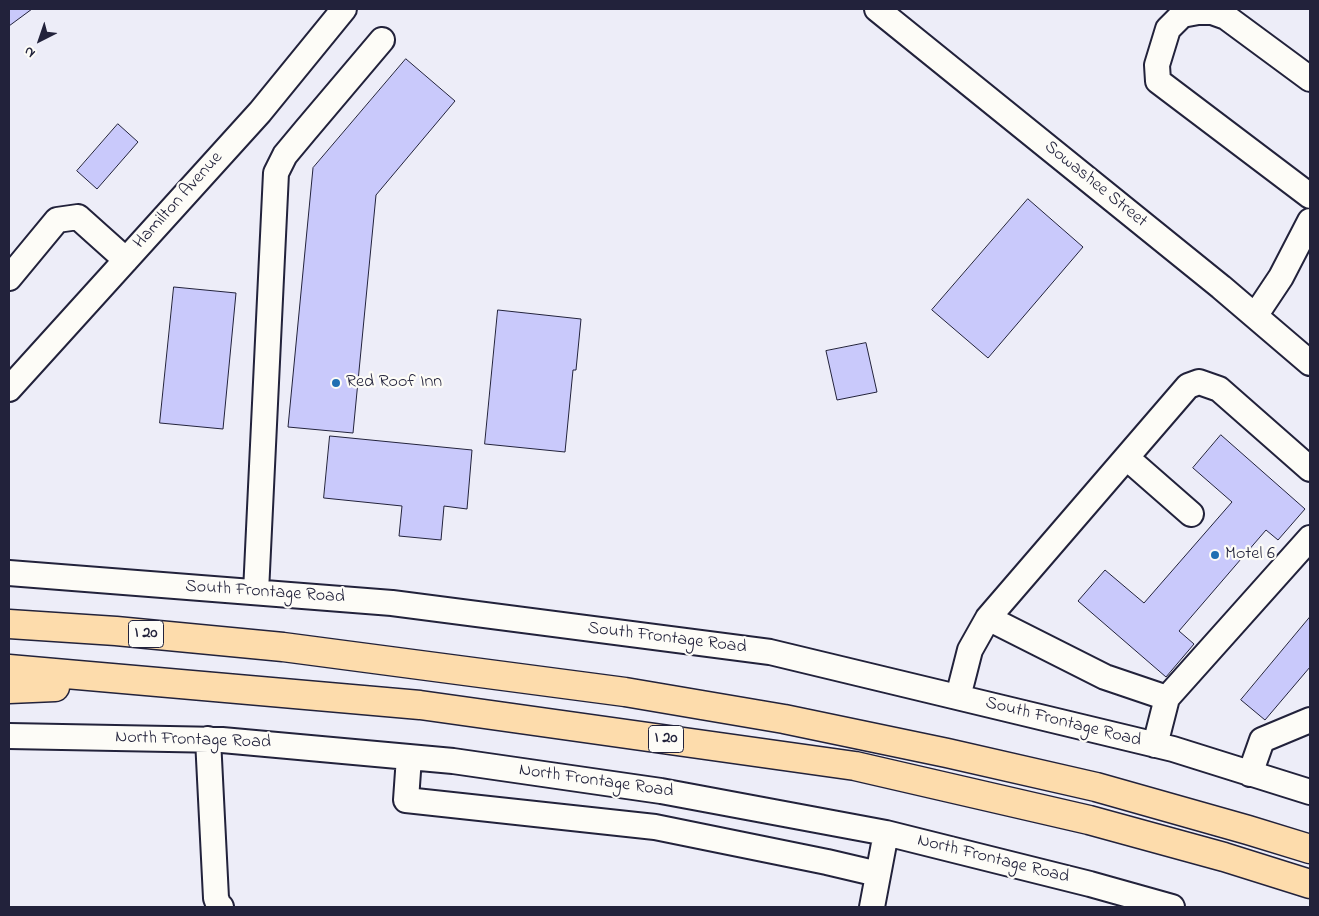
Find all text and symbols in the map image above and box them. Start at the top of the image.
north arrow [15,15,65,65]
text: N [19,41,40,63]
street label: Sowashee Street [1039,137,1151,233]
street label: Hamilton Avenue [130,148,228,254]
place label: Red Roof Inn [346,372,442,394]
marker: Red Roof Inn [330,377,342,389]
place label: Motel 6 [1225,544,1275,566]
marker: Motel 6 [1209,549,1221,561]
street label: South Frontage Road [185,577,345,609]
street label: South Frontage Road [586,619,748,659]
road number: I 20 [128,620,164,648]
street label: South Frontage Road [983,693,1143,753]
road number: I 20 [648,726,684,752]
street label: North Frontage Road [115,727,271,755]
street label: North Frontage Road [517,760,675,804]
street label: North Frontage Road [915,831,1071,889]

